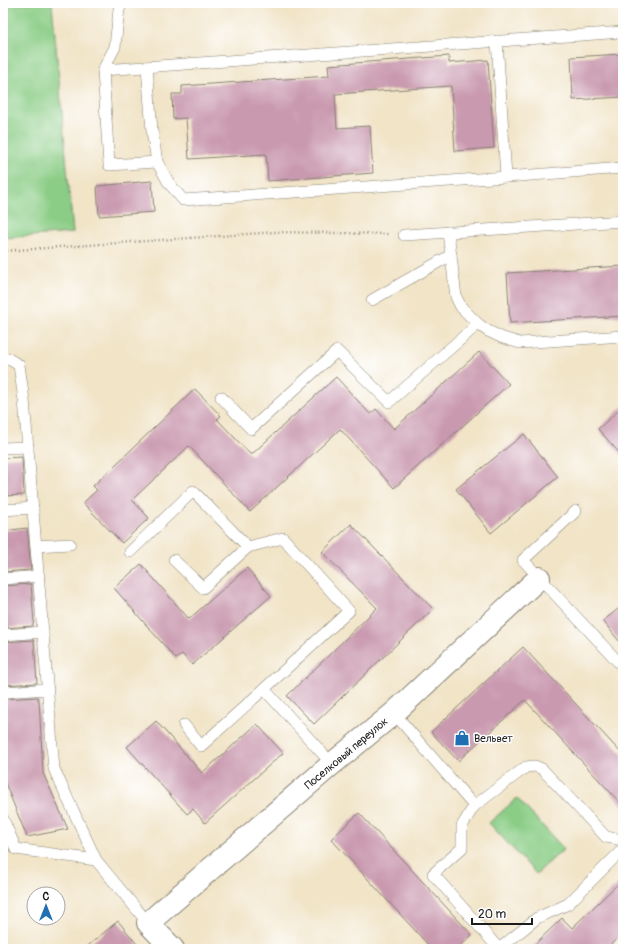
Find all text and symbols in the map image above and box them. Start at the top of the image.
street label: Поселковый переулок [302,715,391,792]
shop icon: Вельвет [453,729,471,747]
place label: Вельвет [474,732,513,745]
north arrow [26,886,66,926]
text: С [43,890,50,903]
scale bar [472,900,532,926]
text: 20 m [478,907,507,922]

